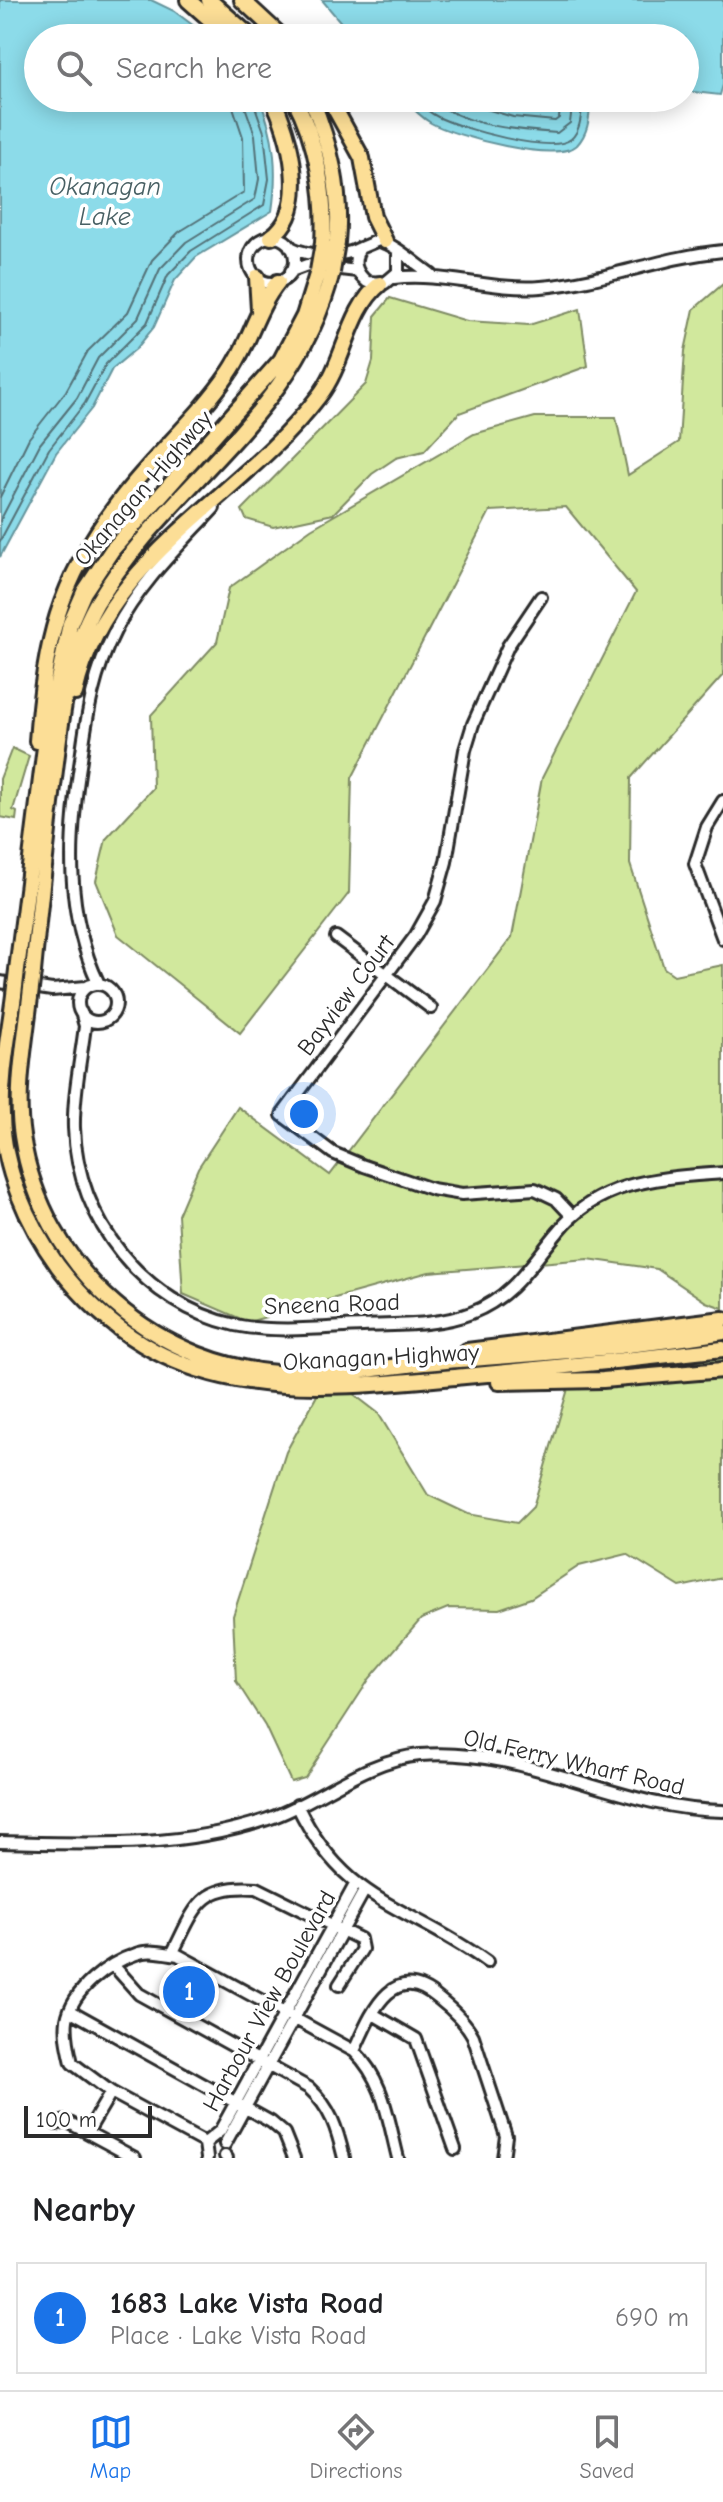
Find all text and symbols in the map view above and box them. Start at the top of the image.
search box [24,24,699,112]
icon: search [52,46,96,90]
text: Search here [116,51,272,86]
water label: Okanagan Lake [49,172,161,232]
street label: Okanagan Highway [68,405,218,571]
street label: Bayview Court [292,928,401,1061]
your location [284,1094,324,1134]
street label: Sneena Road [264,1288,400,1320]
street label: Okanagan Highway [282,1338,480,1376]
street label: Old Ferry Wharf Road [461,1723,687,1801]
street label: Harbour View Boulevard [197,1886,341,2116]
pin: 1 [163,1962,215,2022]
scale bar [24,2102,152,2138]
text: 100 m [36,2107,97,2133]
text: Nearby [32,2190,135,2230]
text: 1683 Lake Vista Road [110,2286,384,2321]
text: 1 [55,2303,65,2333]
text: 690 m [615,2303,689,2333]
text: Place · Lake Vista Road [110,2321,366,2351]
tab: Map [89,2410,133,2484]
tab: Directions [310,2410,403,2484]
tab: Saved [580,2410,634,2484]

